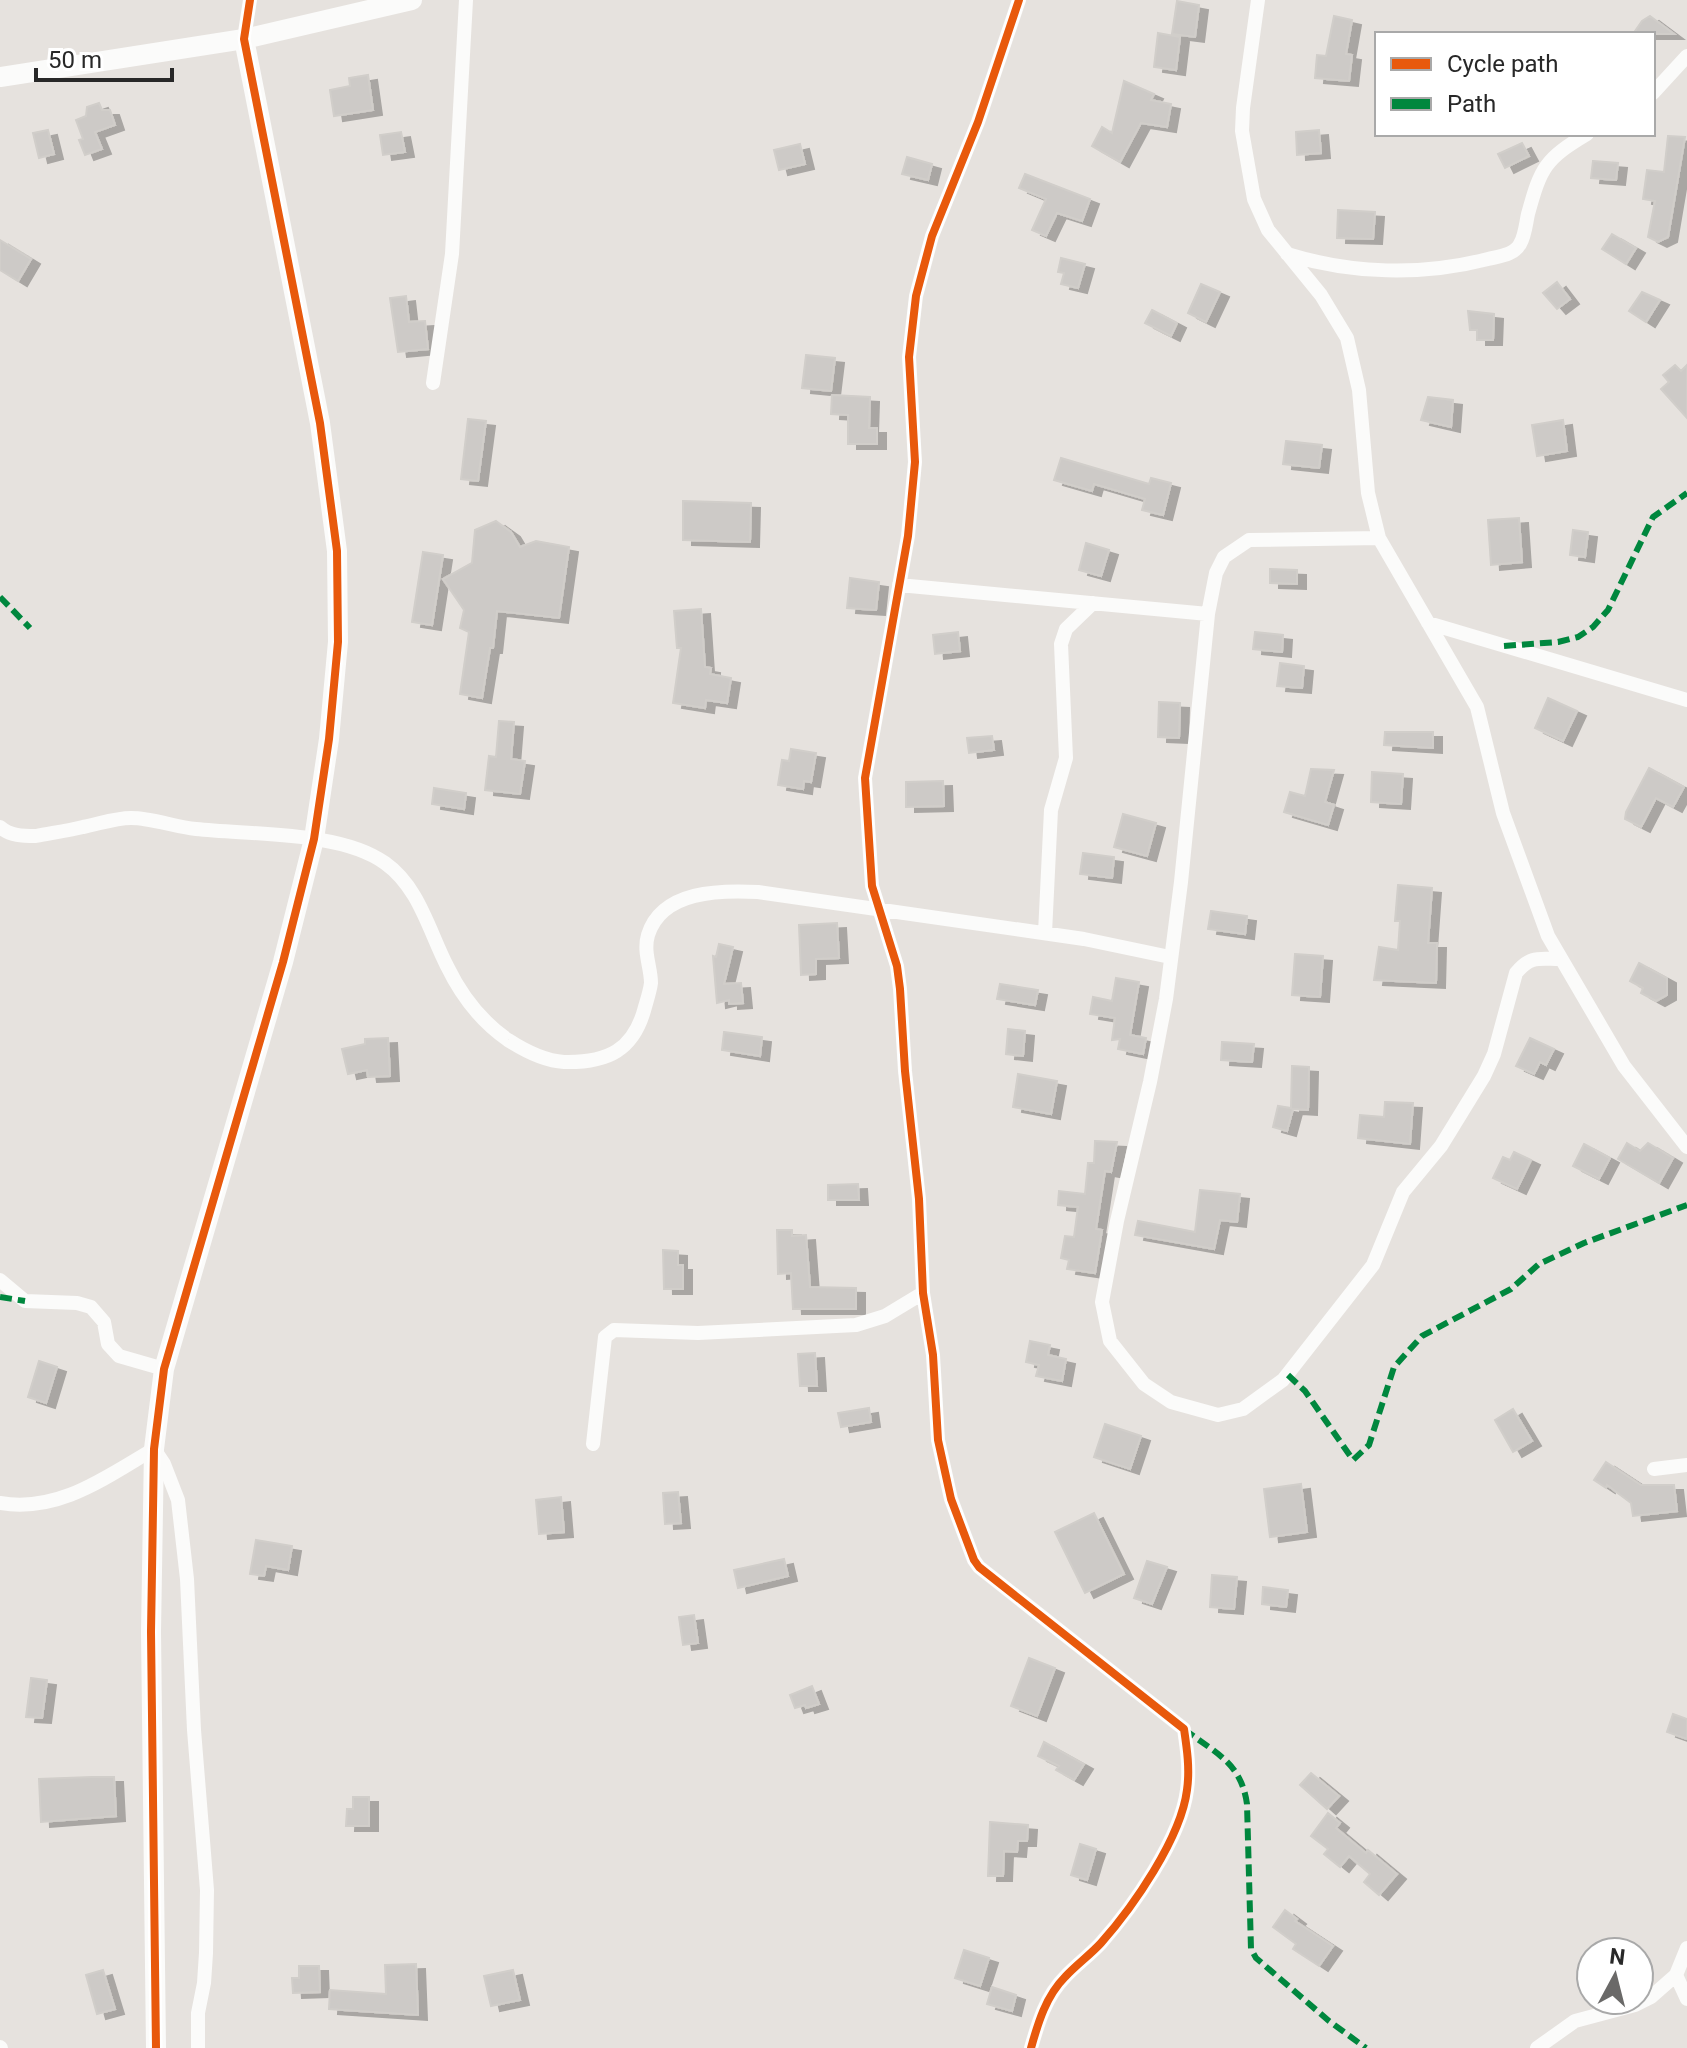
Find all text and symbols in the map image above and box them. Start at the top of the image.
scale bar [36,32,172,82]
legend [1375,32,1655,136]
text: 50 m [48,46,102,74]
text: Cycle path [1447,50,1559,78]
text: Path [1447,90,1496,118]
north arrow [1575,1936,1655,2016]
text: N [1608,1943,1627,1970]

